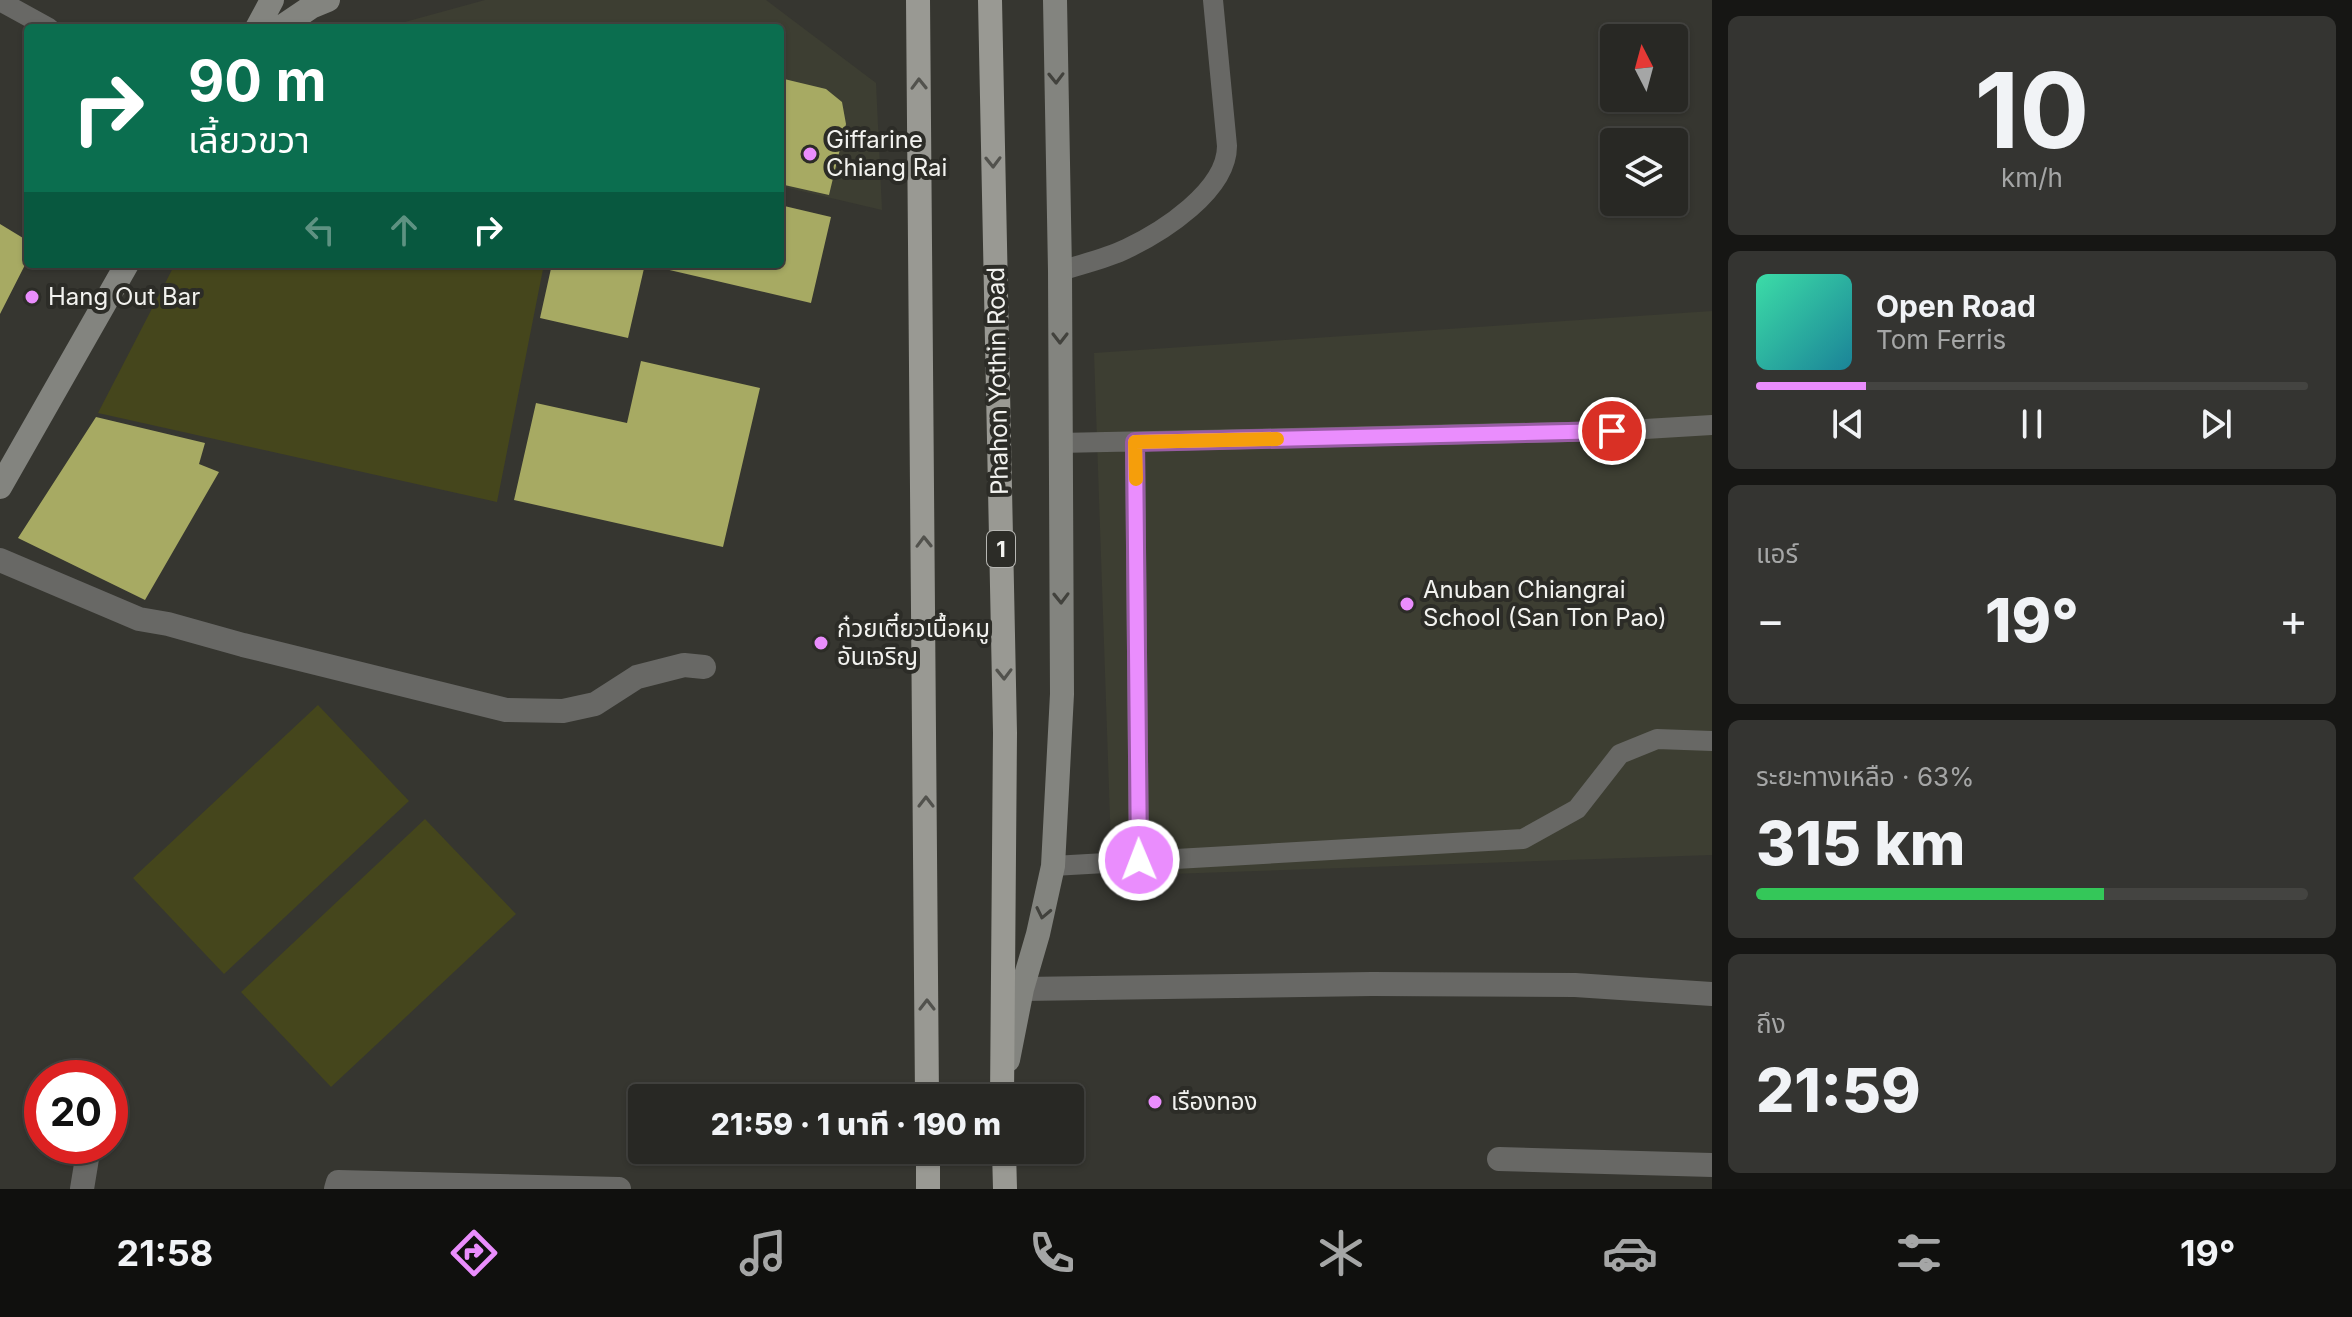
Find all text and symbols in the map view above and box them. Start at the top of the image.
north arrow [1600,24,1688,112]
map controls [1600,24,1688,216]
text: 90 m [188,47,327,115]
text: 10 [1975,47,2089,173]
icon: right [56,56,160,160]
one-way arrow [1047,72,1065,85]
one-way arrow [910,77,928,90]
text: เลี้ยวขวา [188,118,310,162]
place label: Giffarine Chiang Rai [826,125,947,182]
button: layers [1600,128,1688,216]
marker: Giffarine Chiang Rai [801,145,819,163]
one-way arrow [984,156,1002,169]
text: km/h [2001,162,2063,193]
icon: left [298,208,342,252]
icon: ahead [382,208,426,252]
icon: right [466,208,510,252]
street label: Phahon Yothin Road [981,267,1014,495]
place label: Hang Out Bar [48,282,200,311]
marker: Hang Out Bar [23,288,41,306]
text: Open Road [1876,288,2036,324]
text: Tom Ferris [1876,324,2006,355]
one-way arrow [1051,332,1069,345]
pin [1578,397,1646,465]
icon: previous [1826,402,1870,446]
icon: pause [2010,402,2054,446]
icon: next [2194,402,2238,446]
icon: arrive [1590,409,1634,453]
road number: 1 [987,531,1015,567]
one-way arrow [915,535,932,548]
text: แอร์ [1756,538,1798,569]
place label: Anuban Chiangrai School (San Ton Pao) [1423,575,1667,632]
text: 19° [1985,584,2079,656]
one-way arrow [1052,592,1070,605]
text: − [1756,593,1785,647]
text: + [2279,593,2308,647]
marker: Anuban Chiangrai School (San Ton Pao) [1398,595,1416,613]
place label: ก๋วยเตี๋ยวเนื้อหมู อันเจริญ [837,612,990,671]
marker: ก๋วยเตี๋ยวเนื้อหมู อันเจริญ [812,634,830,652]
one-way arrow [995,668,1013,681]
text: ระยะทางเหลือ · 63% [1756,761,1975,792]
one-way arrow [917,795,935,808]
text: 315 km [1756,807,1965,879]
position arrow [1097,818,1181,902]
one-way arrow [1035,905,1052,919]
one-way arrow [918,998,936,1011]
text: ถึง [1756,1008,1786,1039]
text: 21:59 [1756,1054,1921,1126]
speed limit sign: 20 [24,1060,128,1164]
place label: เรืองทอง [1171,1087,1258,1116]
marker: เรืองทอง [1146,1093,1164,1111]
text: 21:59 · 1 นาที · 190 m [711,1106,1001,1142]
icon: directions [446,1225,502,1281]
icon: music [735,1225,791,1281]
icon: phone [1024,1225,1080,1281]
icon: climate [1313,1225,1369,1281]
icon: car [1602,1225,1658,1281]
icon: filters [1891,1225,1947,1281]
text: 21:58 [116,1231,213,1275]
text: 19° [2180,1231,2236,1275]

